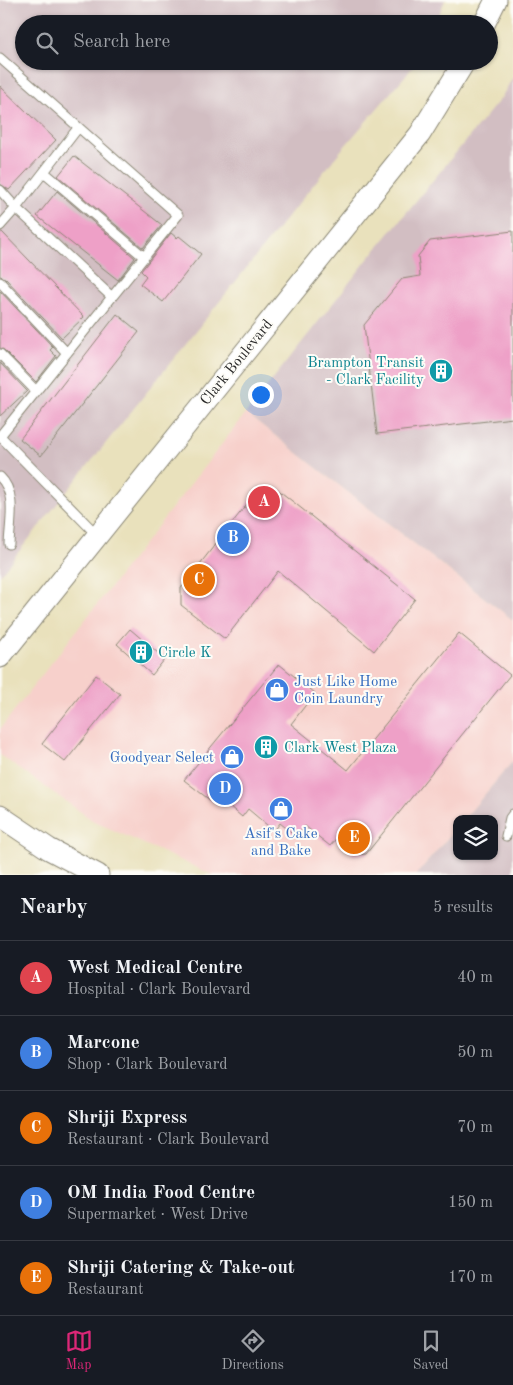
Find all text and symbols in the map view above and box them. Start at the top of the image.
search box [15,15,498,70]
icon: search [33,29,61,57]
text: Search here [73,33,170,52]
street label: Clark Boulevard [198,317,276,409]
place label: Brampton Transit - Clark Facility [307,356,424,388]
building icon: Brampton Transit - Clark Facility [428,358,454,384]
your location [248,382,274,408]
pin: A [248,483,280,521]
pin: B [217,519,249,557]
pin: C [183,561,215,599]
building icon: Circle K [128,639,154,665]
place label: Circle K [158,646,211,661]
place label: Just Like Home Coin Laundry [294,675,397,707]
shop icon: Just Like Home Coin Laundry [264,677,290,703]
building icon: Clark West Plaza [253,734,279,760]
place label: Clark West Plaza [284,741,397,756]
shop icon: Goodyear Select [219,744,245,770]
place label: Goodyear Select [110,751,214,766]
pin: D [209,770,241,808]
shop icon: Asif's Cake and Bake [268,796,294,822]
map controls [453,815,498,860]
button: layers [453,815,498,860]
pin: E [338,819,370,857]
place label: Asif's Cake and Bake [244,827,318,859]
text: Nearby [20,897,88,918]
text: 5 results [433,900,493,916]
text: West Medical Centre [67,959,243,978]
text: A [30,970,42,986]
text: 40 m [457,970,493,986]
text: Hospital · Clark Boulevard [67,982,251,998]
text: Marcone [67,1034,140,1053]
text: B [30,1045,42,1061]
text: 50 m [457,1045,493,1061]
text: Shop · Clark Boulevard [67,1057,228,1073]
text: Shriji Express [67,1109,187,1128]
text: C [31,1120,41,1136]
text: 70 m [457,1120,493,1136]
text: Restaurant · Clark Boulevard [67,1132,269,1148]
text: OM India Food Centre [67,1184,255,1203]
text: D [30,1195,42,1211]
text: 150 m [448,1195,493,1211]
text: Supermarket · West Drive [67,1207,248,1223]
text: Shriji Catering & Take-out [67,1259,295,1278]
text: E [30,1270,42,1286]
text: 170 m [448,1270,493,1286]
text: Restaurant [67,1282,144,1298]
tab: Map [65,1327,93,1374]
tab: Directions [222,1327,284,1374]
tab: Saved [413,1327,448,1374]

